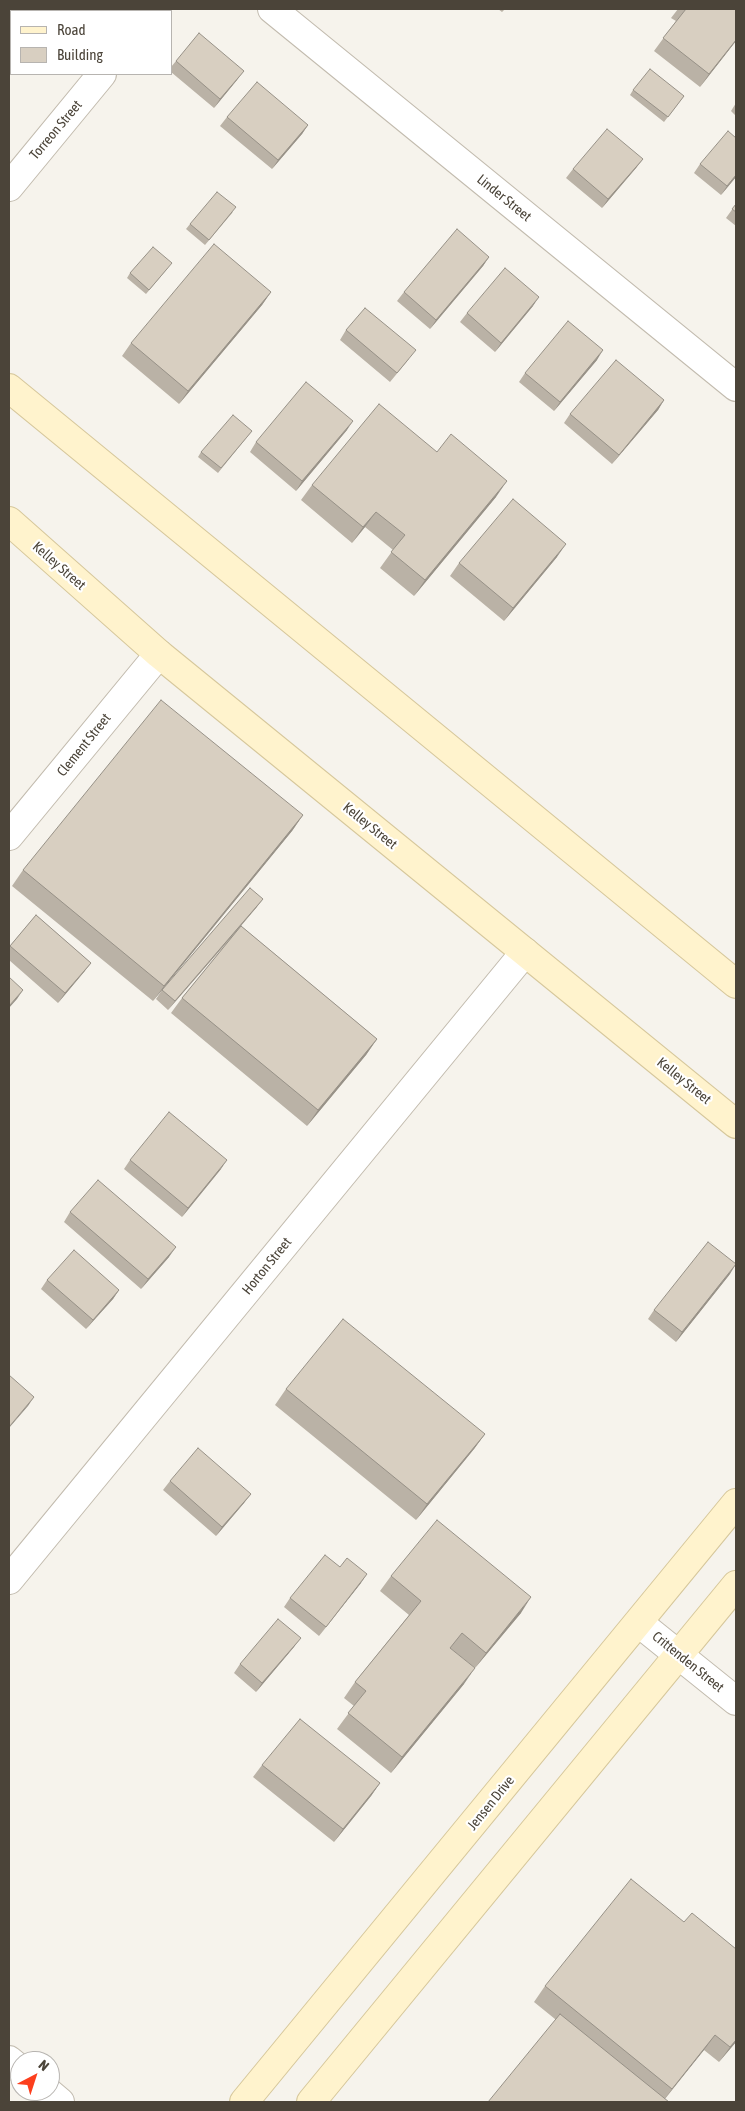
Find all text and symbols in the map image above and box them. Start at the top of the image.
legend [10,10,172,75]
text: Road [57,21,86,38]
text: Building [57,46,103,63]
street label: Torreon Street [26,97,86,163]
street label: Linder Street [473,171,535,225]
street label: Kelley Street [29,538,89,594]
street label: Clement Street [54,710,114,780]
street label: Kelley Street [340,799,400,853]
street label: Kelley Street [654,1054,714,1108]
street label: Horton Street [239,1234,295,1298]
street label: Crittenden Street [649,1628,727,1696]
street label: Jensen Drive [464,1773,518,1833]
north arrow [10,2051,60,2101]
text: N [36,2056,52,2074]

